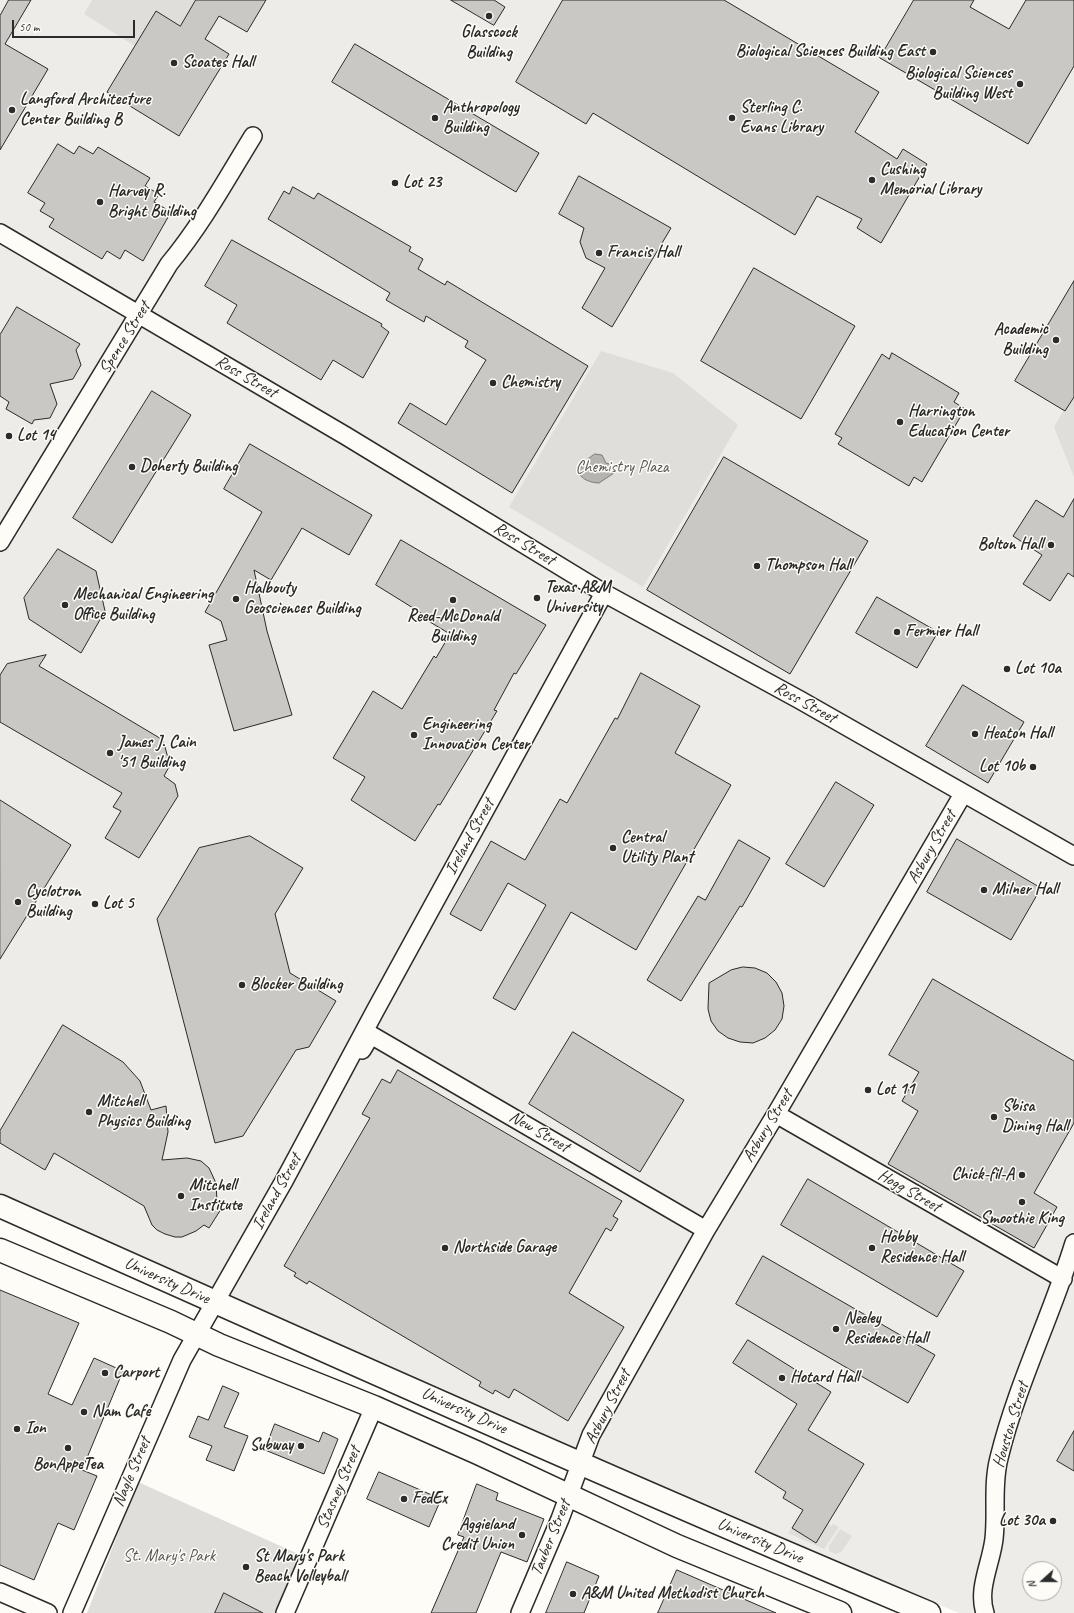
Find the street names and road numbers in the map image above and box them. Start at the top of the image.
street label: Spence Street [95,298,155,378]
street label: Ross Street [212,351,280,403]
street label: Ross Street [490,518,558,570]
street label: Ross Street [770,678,840,728]
street label: Ireland Street [441,796,499,878]
street label: Asbury Street [903,807,961,887]
street label: Asbury Street [738,1086,798,1166]
street label: New Street [505,1107,573,1157]
street label: Ireland Street [248,1151,306,1233]
street label: Hogg Street [874,1165,944,1217]
street label: University Drive [121,1253,213,1309]
street label: Asbury Street [581,1366,635,1448]
street label: Houston Street [988,1380,1034,1470]
street label: University Drive [418,1383,510,1439]
street label: Nagle Street [108,1434,156,1510]
street label: Stasney Street [313,1444,365,1532]
street label: Tauber Street [527,1497,575,1579]
street label: University Drive [714,1514,806,1568]

